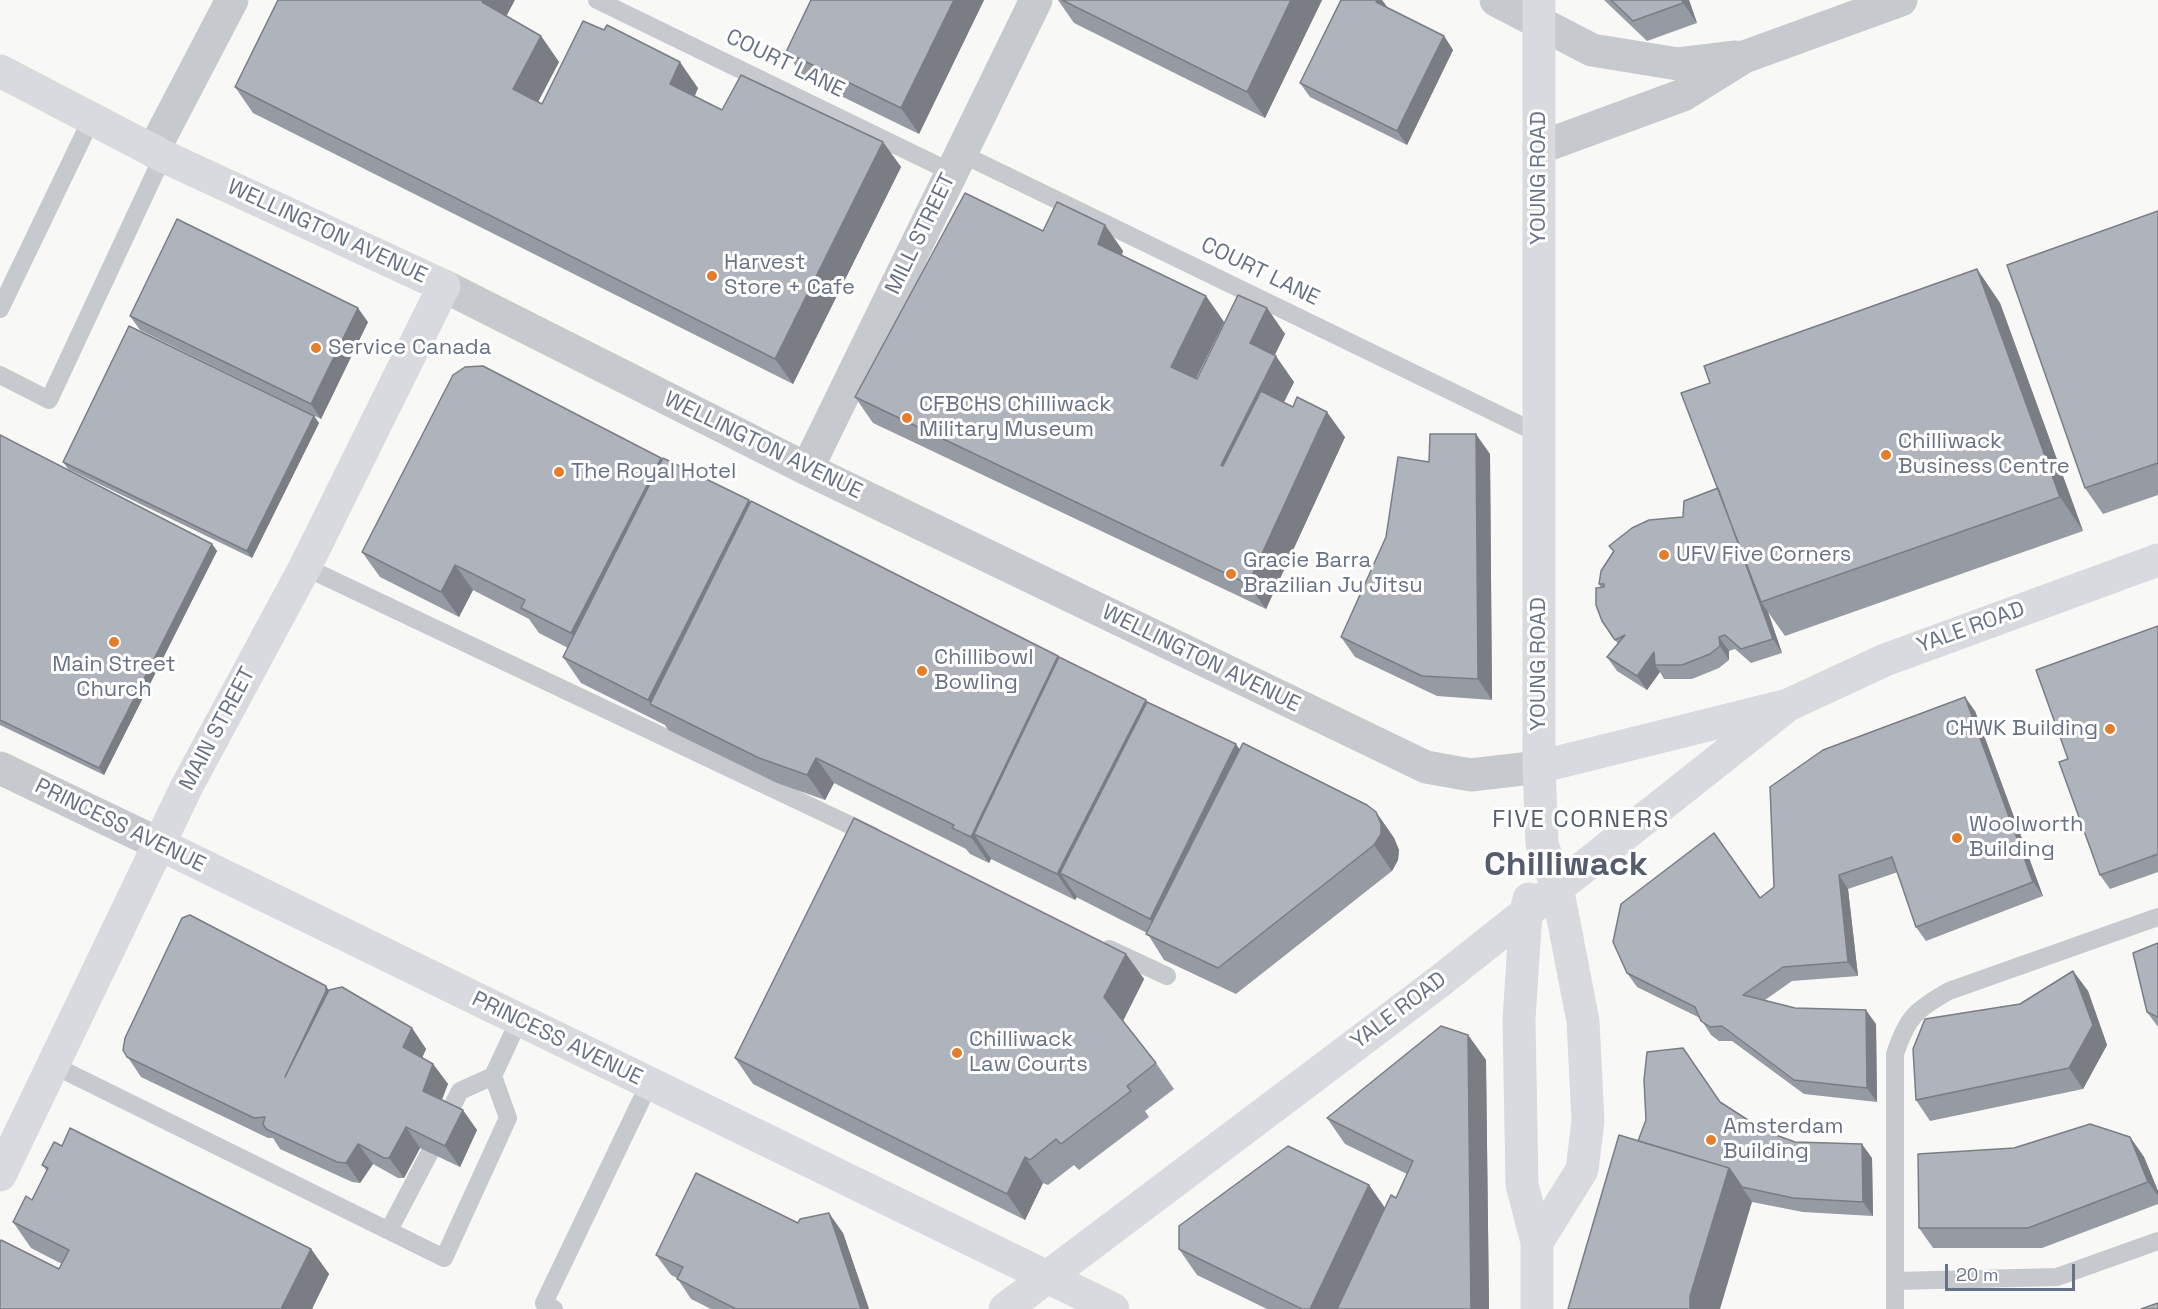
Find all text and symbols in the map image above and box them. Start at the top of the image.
street label: COURT LANE [721,24,849,104]
street label: YOUNG ROAD [1526,111,1552,245]
street label: MILL STREET [880,169,962,299]
street label: WELLINGTON AVENUE [223,174,431,290]
street label: COURT LANE [1196,232,1324,312]
place label: Harvest Store + Cafe [724,250,855,302]
marker: Harvest Store + Cafe [705,269,719,283]
place label: Service Canada [328,335,491,361]
marker: Service Canada [309,341,323,355]
street label: WELLINGTON AVENUE [660,387,866,505]
place label: CFBCHS Chilliwack Military Museum [919,392,1111,444]
marker: CFBCHS Chilliwack Military Museum [900,411,914,425]
place label: Chilliwack Business Centre [1898,429,2070,481]
marker: Chilliwack Business Centre [1879,448,1893,462]
place label: The Royal Hotel [571,459,736,485]
marker: The Royal Hotel [552,465,566,479]
place label: UFV Five Corners [1676,542,1851,568]
place label: Gracie Barra Brazilian Ju Jitsu [1243,548,1423,600]
marker: UFV Five Corners [1657,548,1671,562]
marker: Gracie Barra Brazilian Ju Jitsu [1224,567,1238,581]
street label: YALE ROAD [1914,596,2028,660]
street label: YOUNG ROAD [1526,597,1552,731]
street label: WELLINGTON AVENUE [1098,600,1304,718]
marker: Main Street Church [107,635,121,649]
place label: Chillibowl Bowling [934,645,1034,696]
place label: Main Street Church [52,652,176,704]
street label: MAIN STREET [174,663,262,795]
marker: Chillibowl Bowling [915,664,929,678]
place label: CHWK Building [1945,716,2098,742]
marker: CHWK Building [2103,722,2117,736]
street label: PRINCESS AVENUE [30,773,210,879]
district label: FIVE CORNERS [1492,806,1670,834]
place label: Woolworth Building [1969,812,2083,864]
marker: Woolworth Building [1950,831,1964,845]
district label: Chilliwack [1484,846,1648,886]
street label: YALE ROAD [1346,967,1452,1055]
street label: PRINCESS AVENUE [467,986,647,1092]
place label: Chilliwack Law Courts [969,1027,1088,1078]
marker: Chilliwack Law Courts [950,1046,964,1060]
place label: Amsterdam Building [1723,1114,1844,1166]
marker: Amsterdam Building [1704,1133,1718,1147]
scale bar [1948,1252,2078,1290]
text: 20 m [1956,1263,1999,1286]

